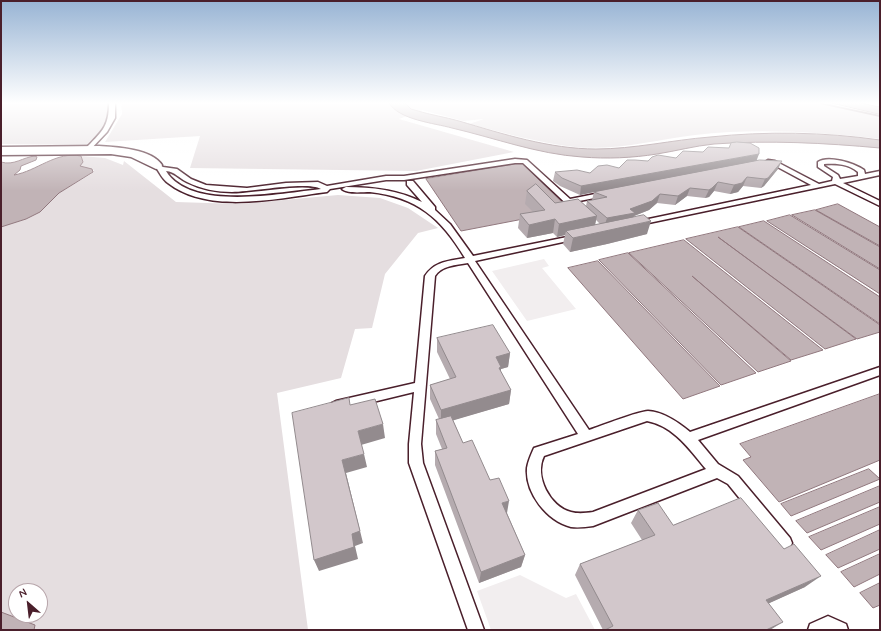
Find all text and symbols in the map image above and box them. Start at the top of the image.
north arrow [8,583,48,623]
text: N [16,585,29,601]

